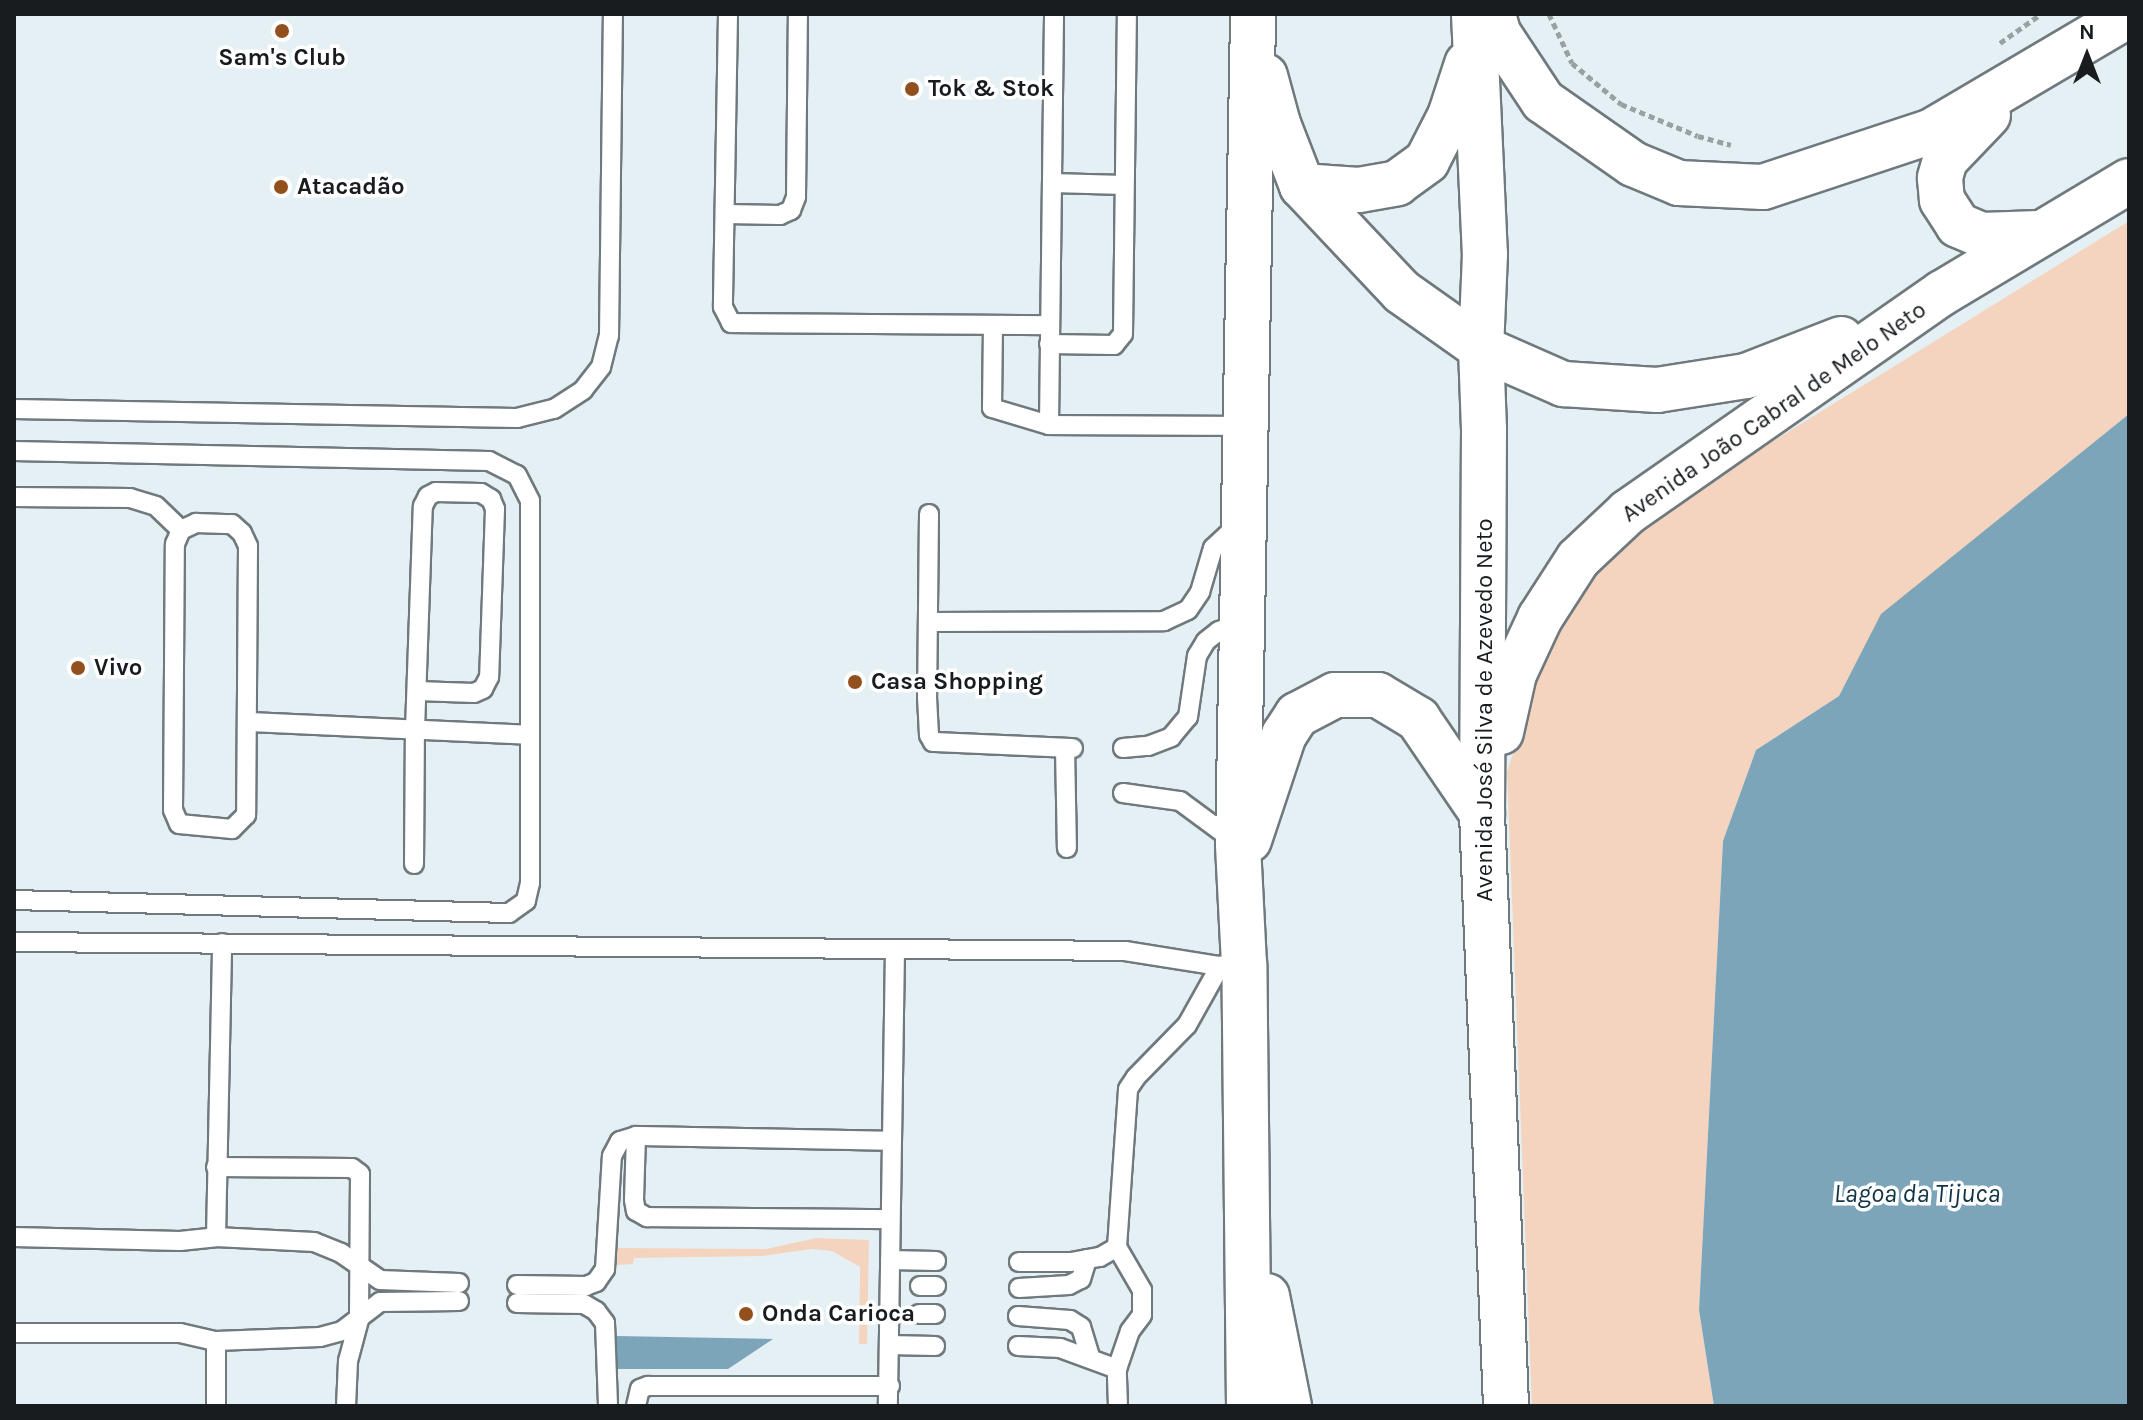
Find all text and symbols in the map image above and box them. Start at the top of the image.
north arrow [2047,16,2127,96]
text: N [2079,19,2095,45]
marker: Sam's Club [273,22,291,40]
place label: Sam's Club [218,44,346,72]
place label: Tok & Stok [928,75,1054,103]
marker: Tok & Stok [903,80,921,98]
place label: Atacadão [297,173,405,201]
marker: Atacadão [272,178,290,196]
street label: Avenida João Cabral de Melo Neto [1616,296,1932,528]
street label: Avenida José Silva de Azevedo Neto [1471,518,1499,902]
place label: Vivo [94,654,142,682]
marker: Vivo [69,659,87,677]
place label: Casa Shopping [871,668,1043,696]
marker: Casa Shopping [846,673,864,691]
water label: Lagoa da Tijuca [1834,1178,2000,1210]
place label: Onda Carioca [762,1300,915,1328]
marker: Onda Carioca [737,1305,755,1323]

